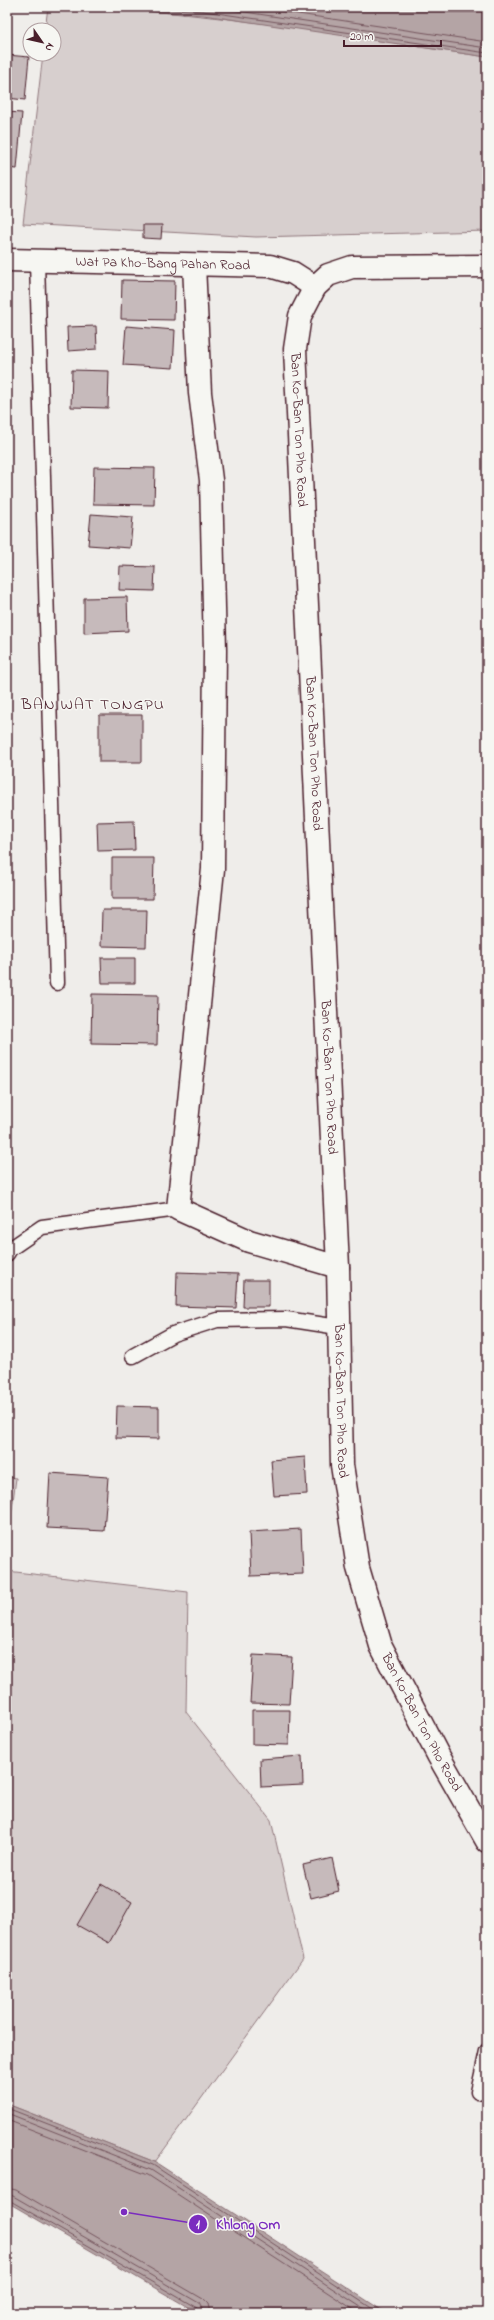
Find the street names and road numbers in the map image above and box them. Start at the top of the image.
street label: Wat Pa Kho-Bang Pahan Road [75,251,251,276]
street label: Ban Ko-Ban Ton Pho Road [285,351,313,508]
street label: Ban Ko-Ban Ton Pho Road [300,675,328,831]
street label: Ban Ko-Ban Ton Pho Road [315,999,343,1155]
street label: Ban Ko-Ban Ton Pho Road [329,1323,354,1480]
street label: Ban Ko-Ban Ton Pho Road [375,1648,467,1796]

